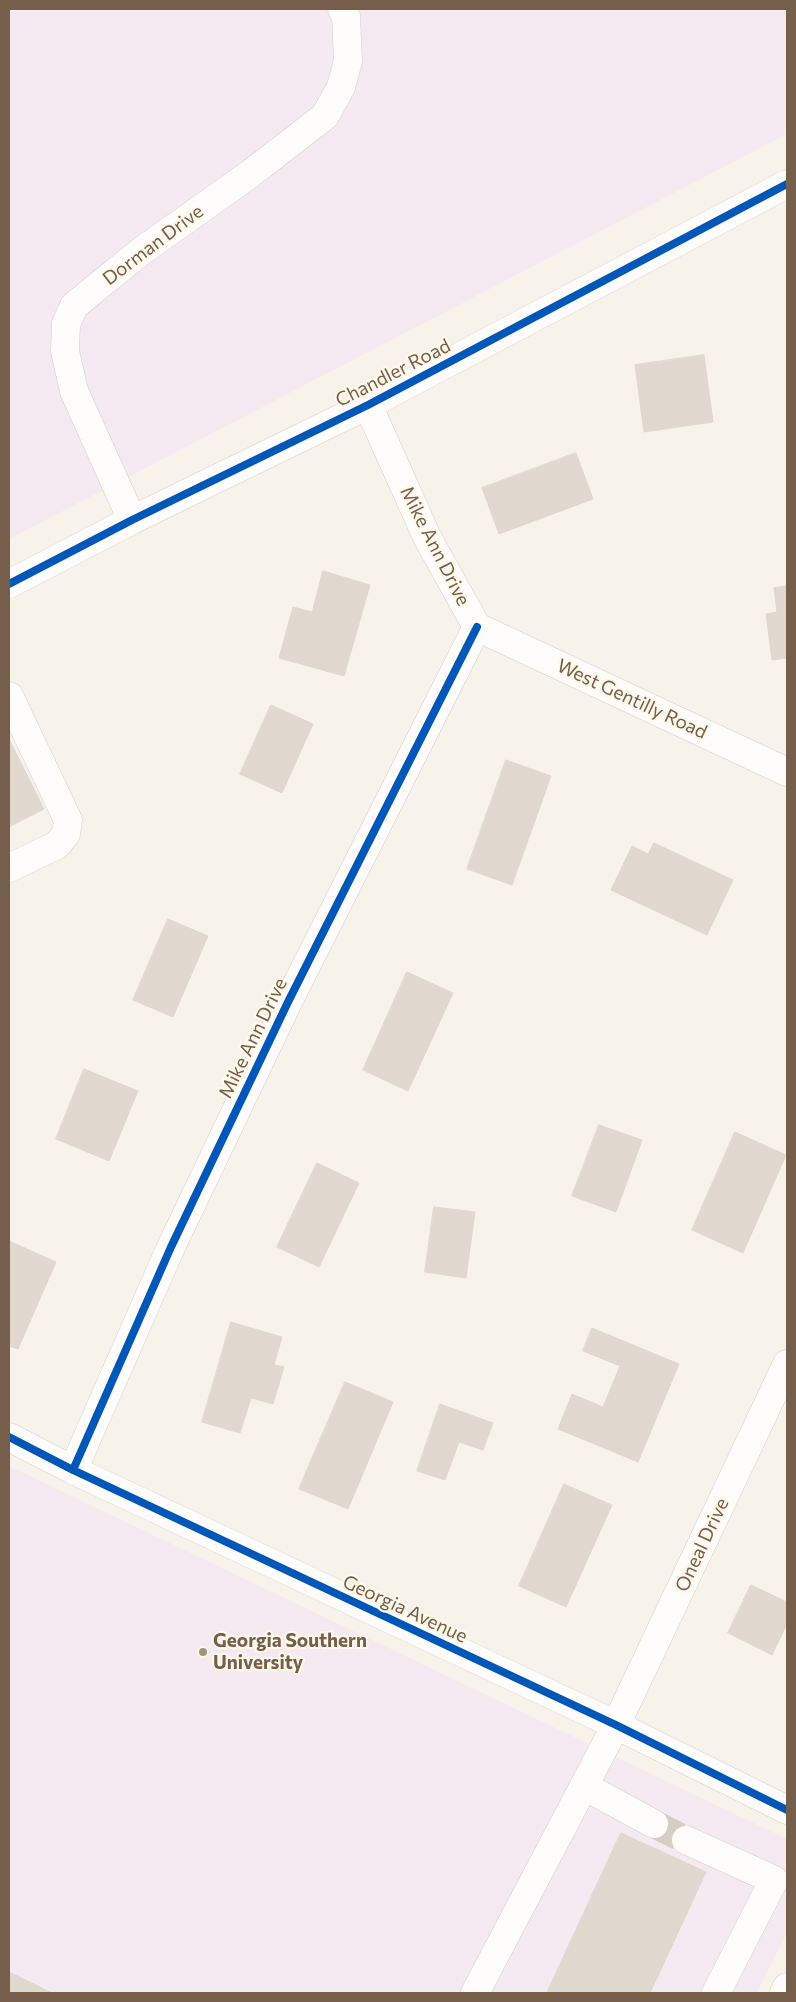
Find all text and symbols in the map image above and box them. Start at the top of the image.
street label: Dorman Drive [98,200,208,290]
street label: Chandler Road [332,334,454,412]
street label: Mike Ann Drive [395,482,475,610]
street label: West Gentilly Road [553,654,711,744]
street label: Mike Ann Drive [214,974,292,1102]
street label: Oneal Drive [670,1495,734,1595]
street label: Georgia Avenue [339,1570,471,1648]
place label: Georgia Southern University [213,1630,367,1674]
marker: Georgia Southern University [197,1646,209,1658]

